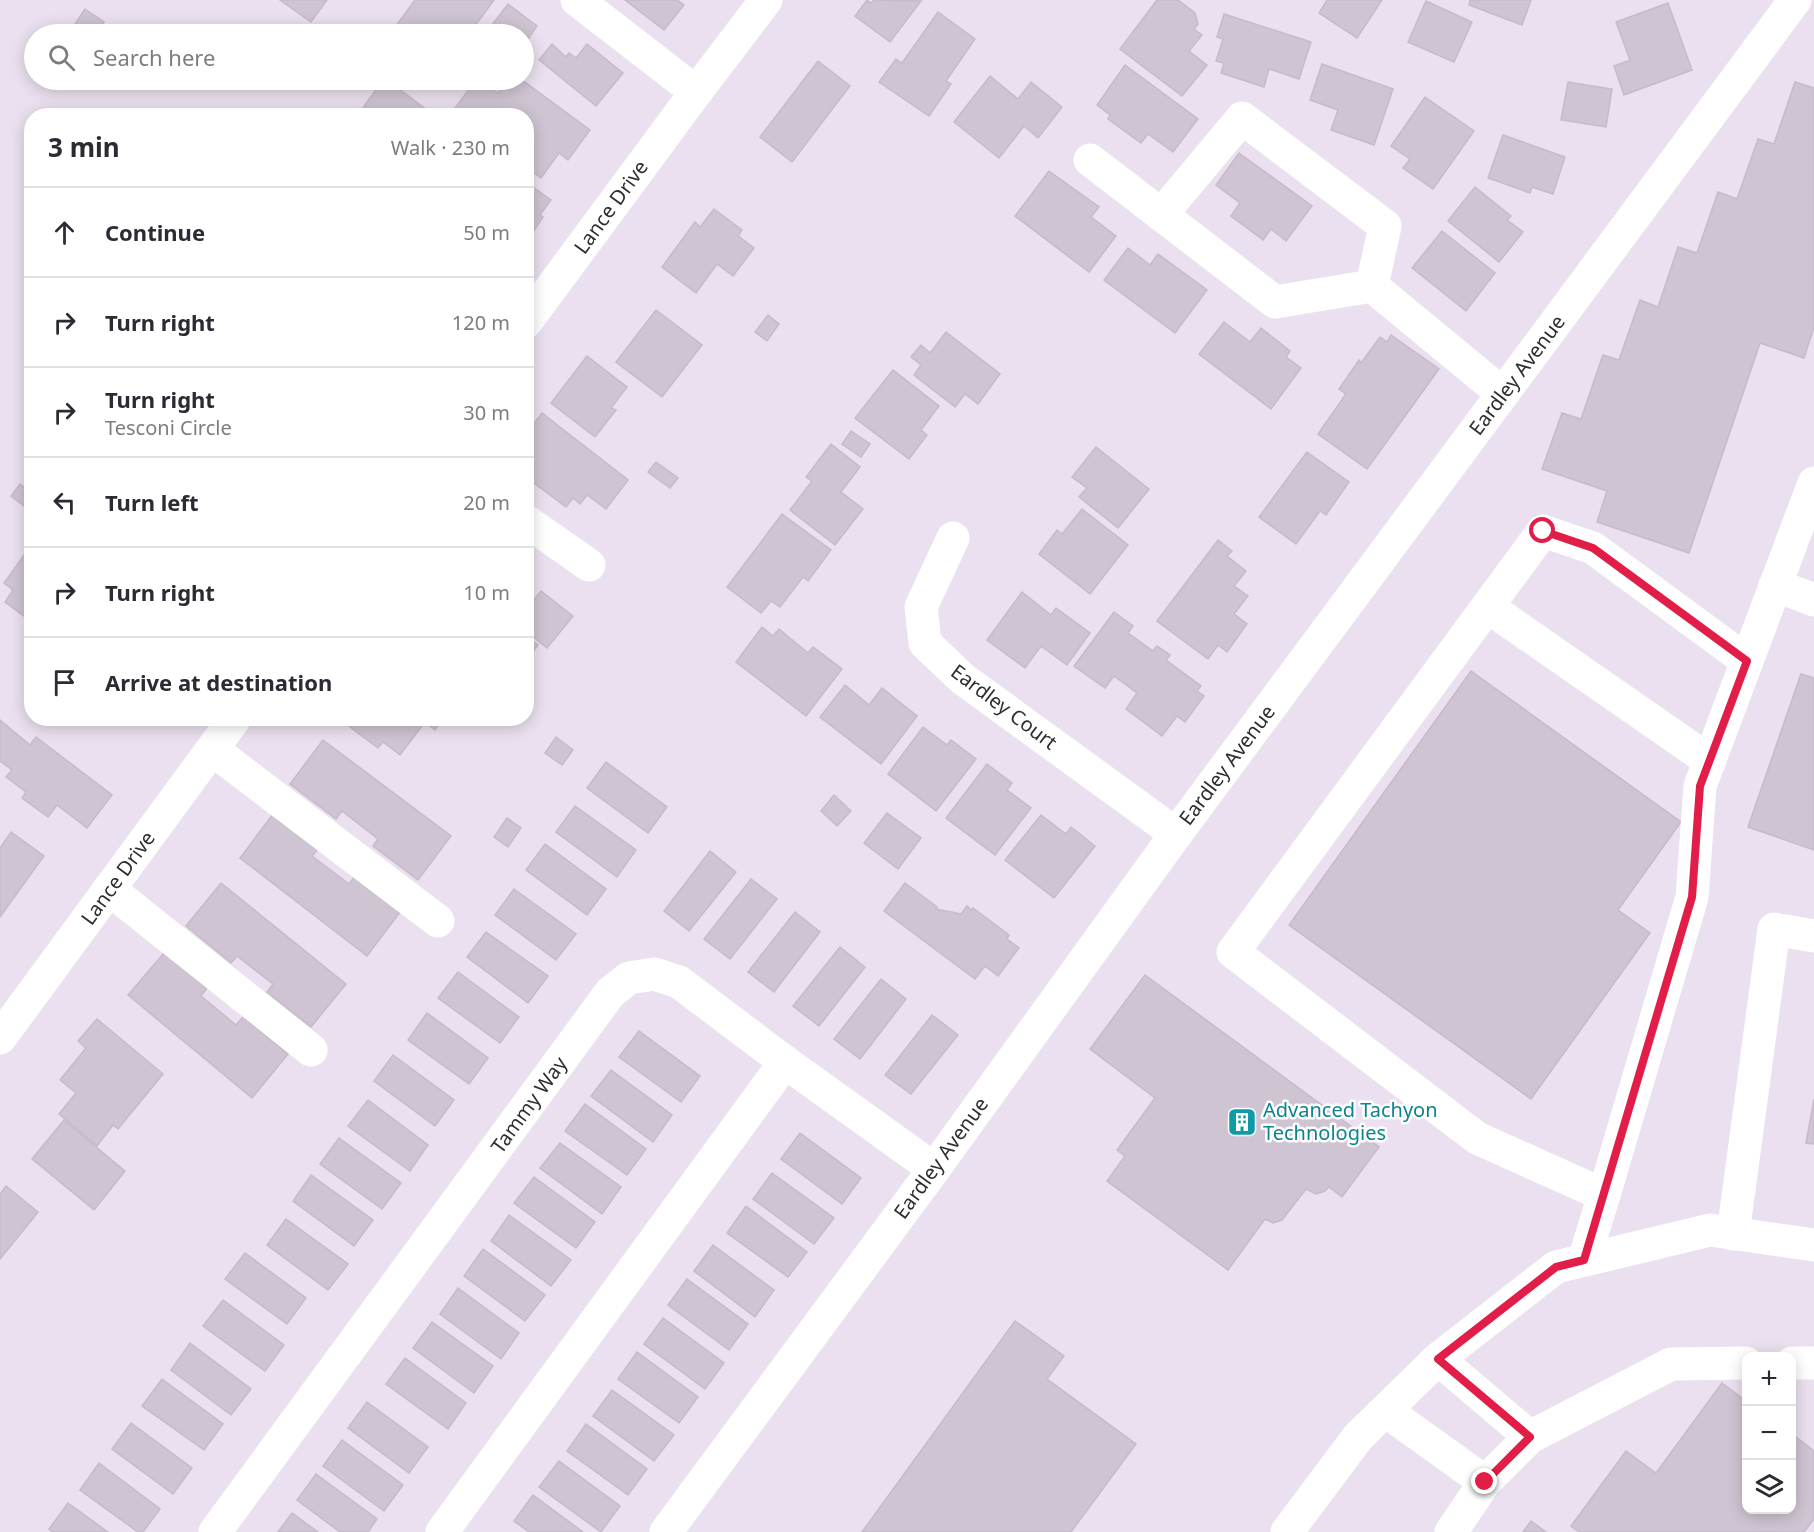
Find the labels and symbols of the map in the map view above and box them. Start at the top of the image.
street label: Lance Drive [567,154,654,259]
street label: Eardley Avenue [1462,309,1571,440]
route start [1529,517,1555,543]
street label: Eardley Court [946,658,1063,755]
street label: Eardley Avenue [1172,699,1281,830]
street label: Lance Drive [74,825,161,930]
street label: Tammy Way [484,1050,573,1158]
street label: Eardley Avenue [887,1091,994,1224]
place label: Advanced Tachyon Technologies [1263,1096,1438,1146]
building icon: Advanced Tachyon Technologies [1226,1106,1258,1138]
route end [1471,1468,1497,1494]

